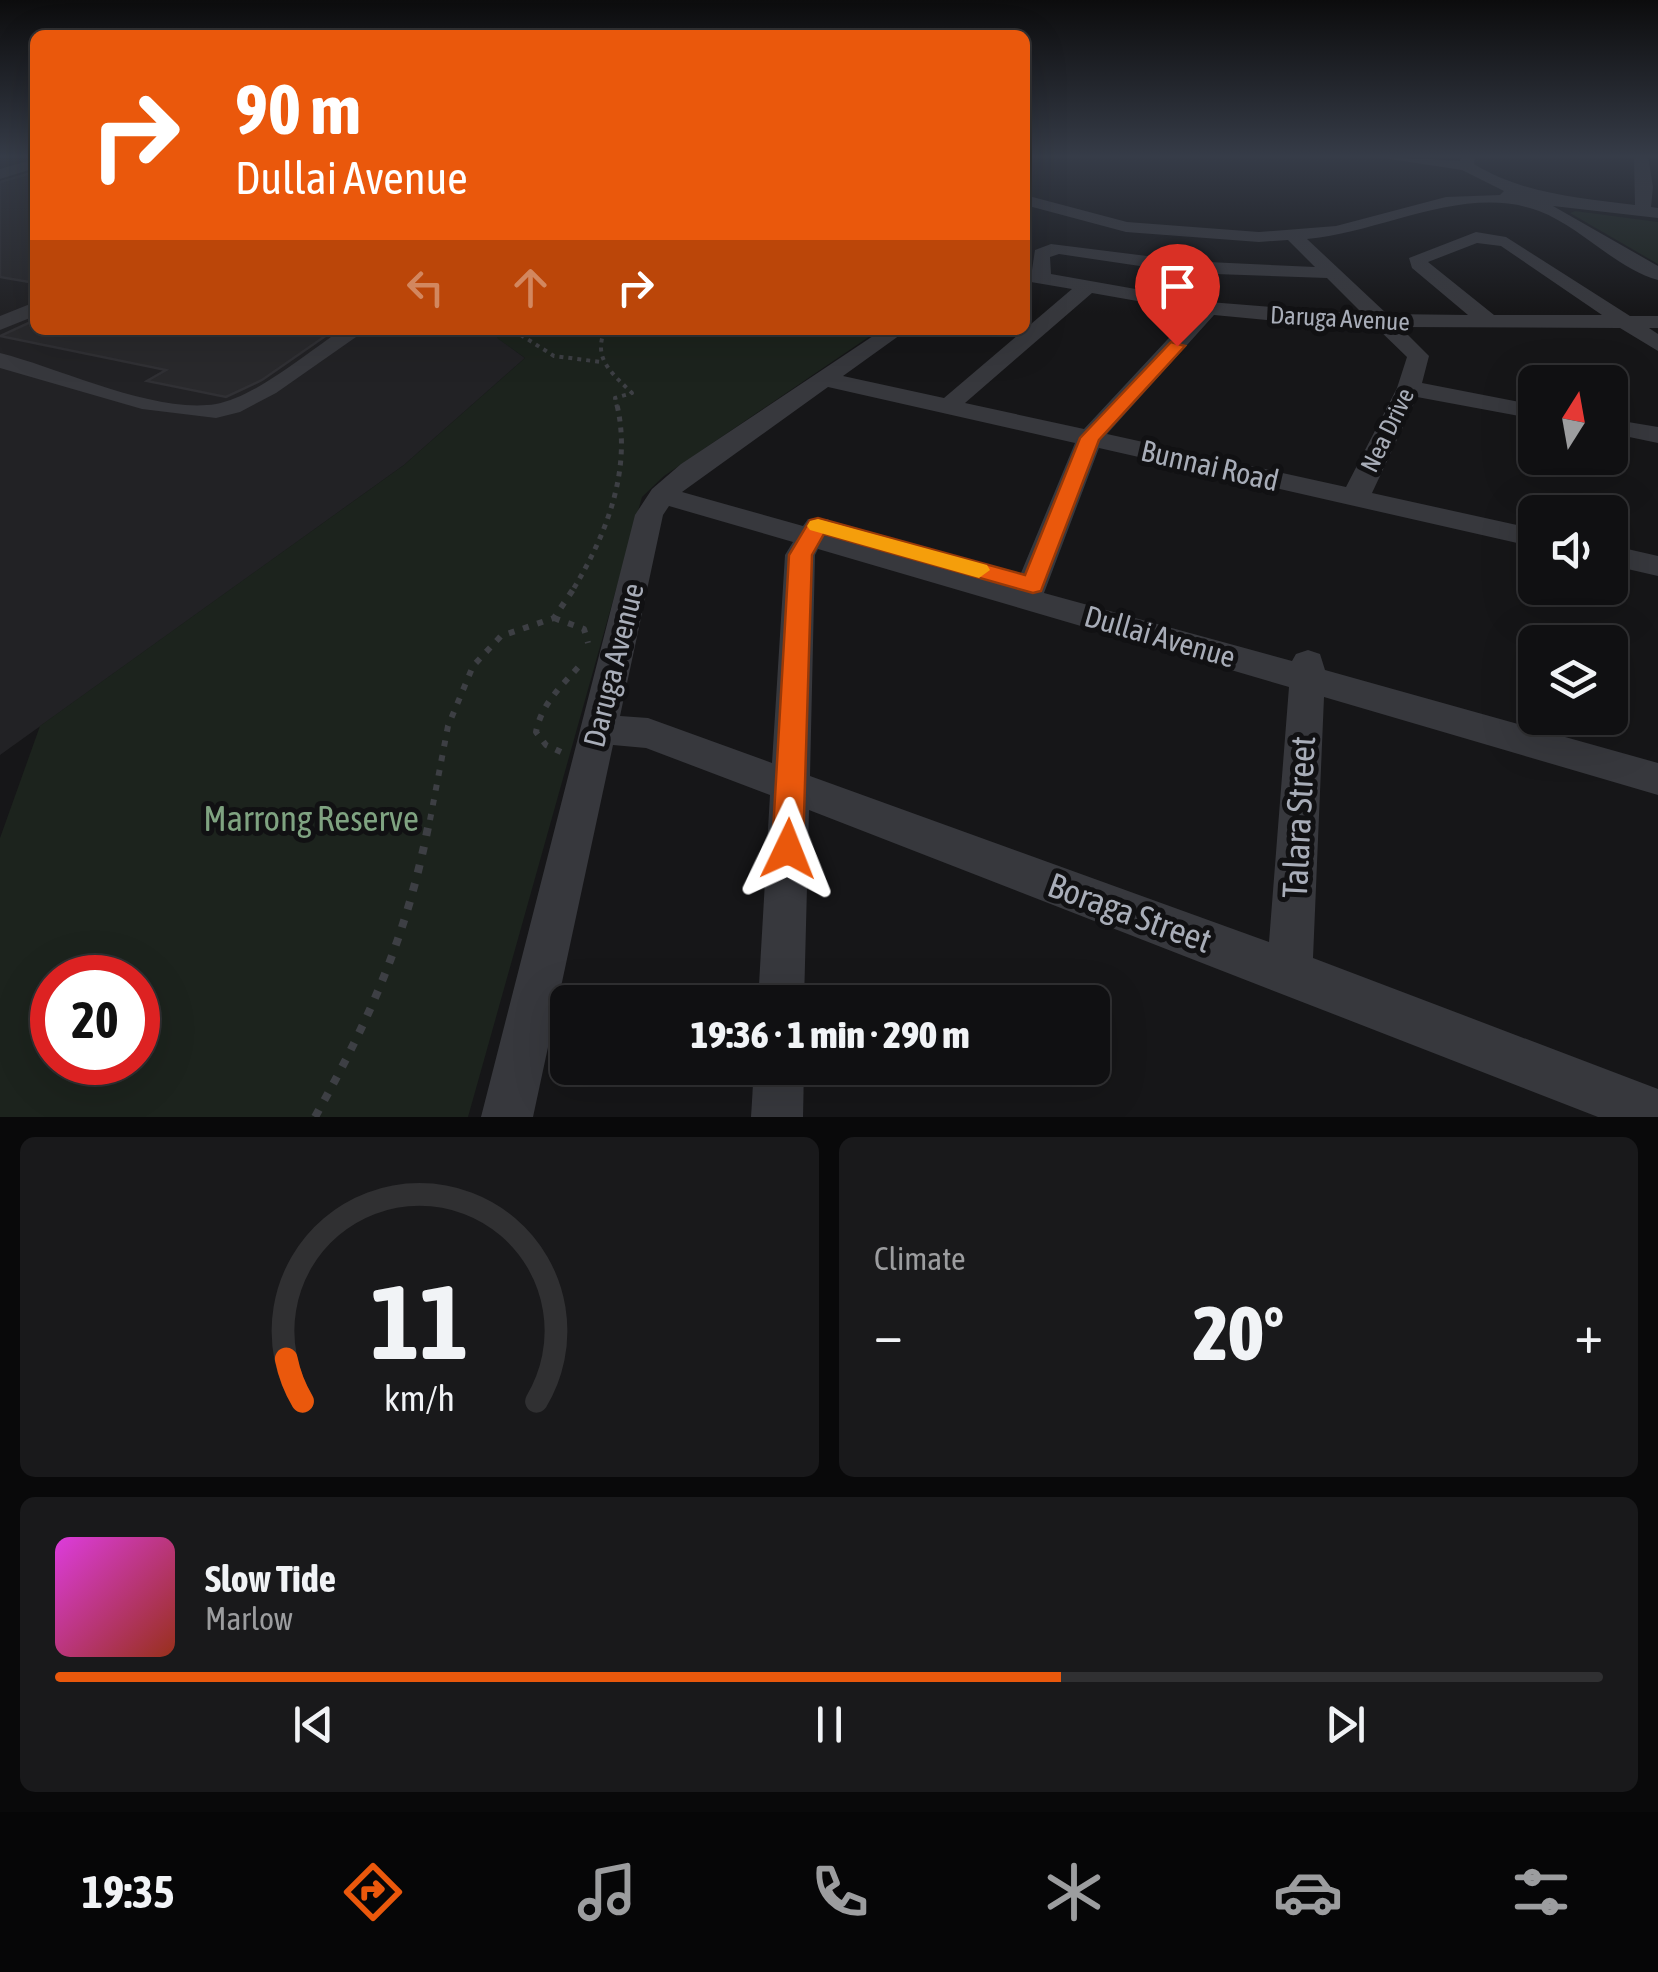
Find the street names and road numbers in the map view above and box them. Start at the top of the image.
street label: Daruga Avenue [1270,300,1410,336]
street label: Nea Drive [1355,384,1419,476]
street label: Bunnai Road [1138,433,1282,497]
street label: Daruga Avenue [576,580,650,750]
street label: Dullai Avenue [1081,598,1239,674]
street label: Talara Street [1274,735,1322,899]
street label: Boraga Street [1043,864,1217,960]

